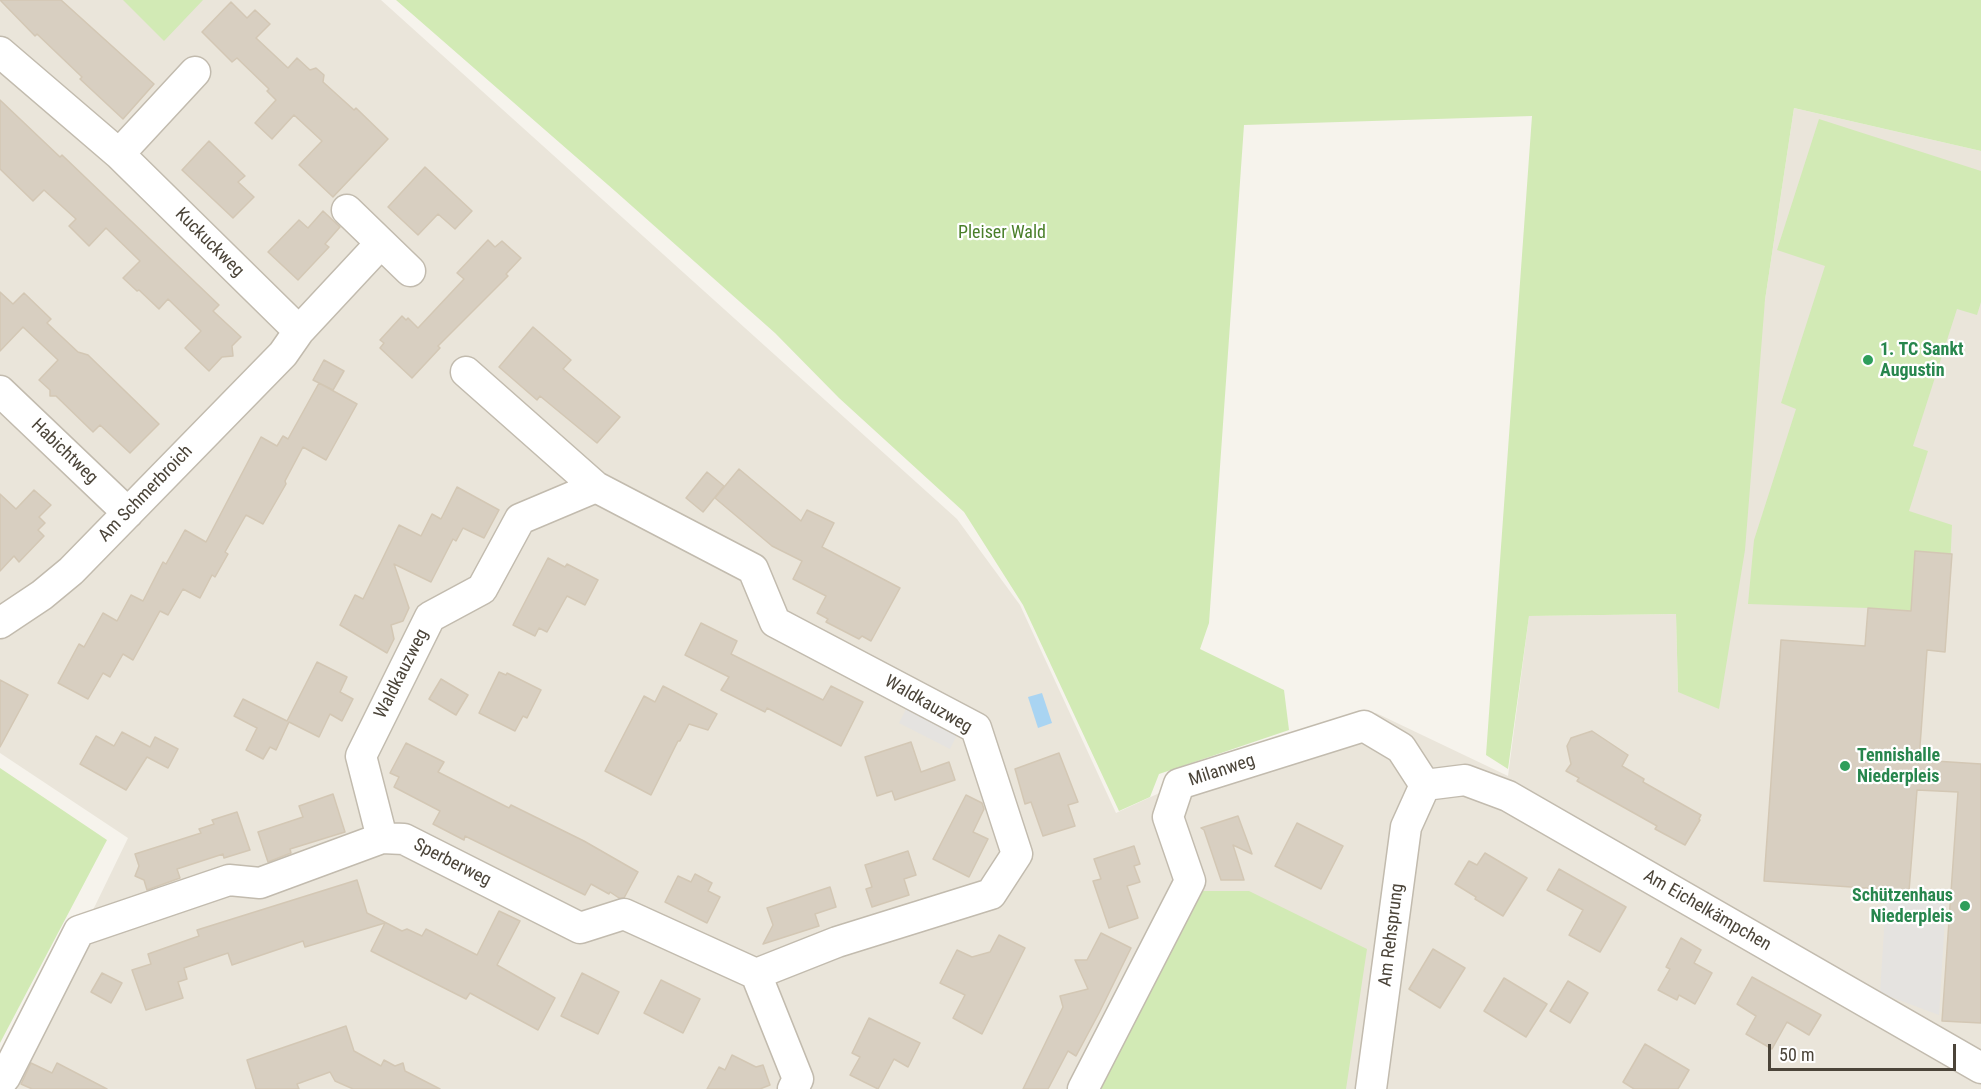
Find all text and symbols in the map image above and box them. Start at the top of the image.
street label: Kuckuckweg [170,204,248,282]
park label: Pleiser Wald [958,222,1046,244]
place label: 1. TC Sankt Augustin [1880,339,1964,382]
marker: 1. TC Sankt Augustin [1861,353,1875,367]
street label: Habichtweg [26,415,102,489]
street label: Am Schmerbroich [94,441,198,547]
street label: Waldkauzweg [370,626,434,722]
street label: Waldkauzweg [880,671,976,739]
place label: Tennishalle Niederpleis [1857,745,1940,788]
street label: Milanweg [1186,750,1258,792]
marker: Tennishalle Niederpleis [1838,759,1852,773]
street label: Sperberweg [410,834,494,892]
street label: Am Eichelkämpchen [1639,866,1775,956]
street label: Am Rehsprung [1375,882,1409,988]
place label: Schützenhaus Niederpleis [1852,885,1953,928]
marker: Schützenhaus Niederpleis [1958,899,1972,913]
scale bar [1771,1032,1958,1070]
text: 50 m [1779,1044,1814,1065]

